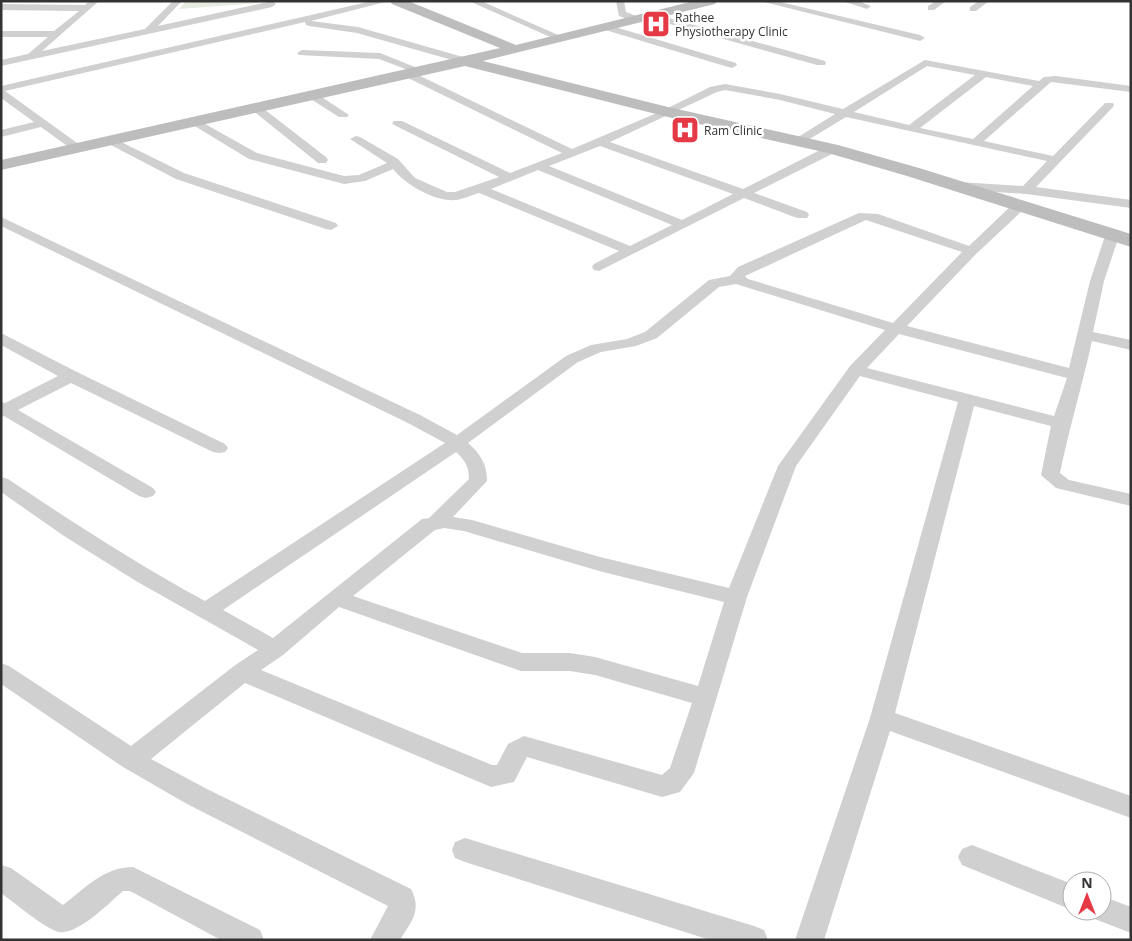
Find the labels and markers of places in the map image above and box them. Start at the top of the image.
hospital icon: Rathee Physiotherapy Clinic [641,9,671,39]
place label: Rathee Physiotherapy Clinic [675,9,788,40]
hospital icon: Ram Clinic [670,115,700,145]
place label: Ram Clinic [704,122,762,139]

